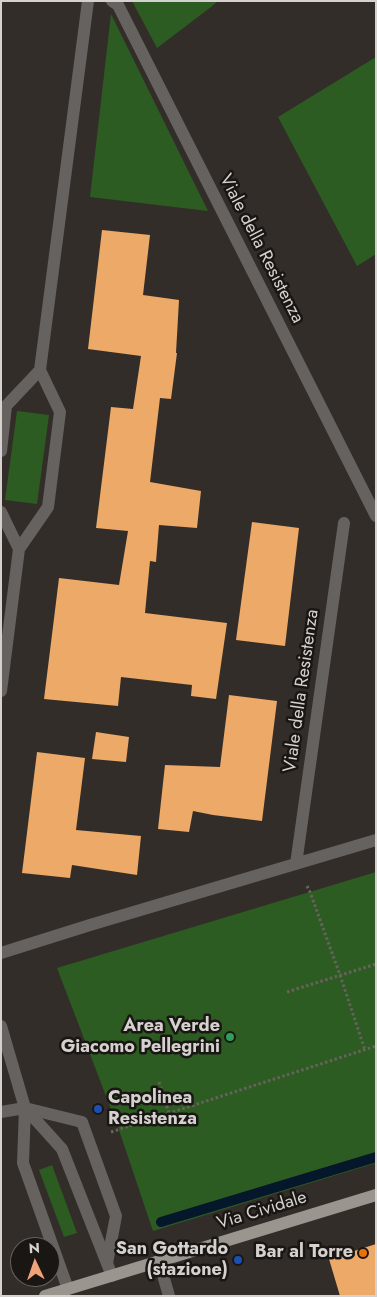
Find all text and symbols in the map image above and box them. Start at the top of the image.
street label: Viale della Resistenza [214,171,308,327]
street label: Viale della Resistenza [280,608,324,774]
place label: Area Verde Giacomo Pellegrini [61,1016,220,1058]
marker: Area Verde Giacomo Pellegrini [224,1031,236,1043]
place label: Capolinea Resistenza [108,1088,197,1130]
marker: Capolinea Resistenza [92,1103,104,1115]
street label: Via Cividale [215,1187,309,1235]
north arrow [10,1237,60,1287]
text: N [28,1238,40,1258]
place label: San Gottardo (stazione) [116,1239,228,1282]
place label: Bar al Torre [255,1242,353,1264]
marker: Bar al Torre [357,1247,369,1259]
marker: San Gottardo (stazione) [232,1254,244,1266]

